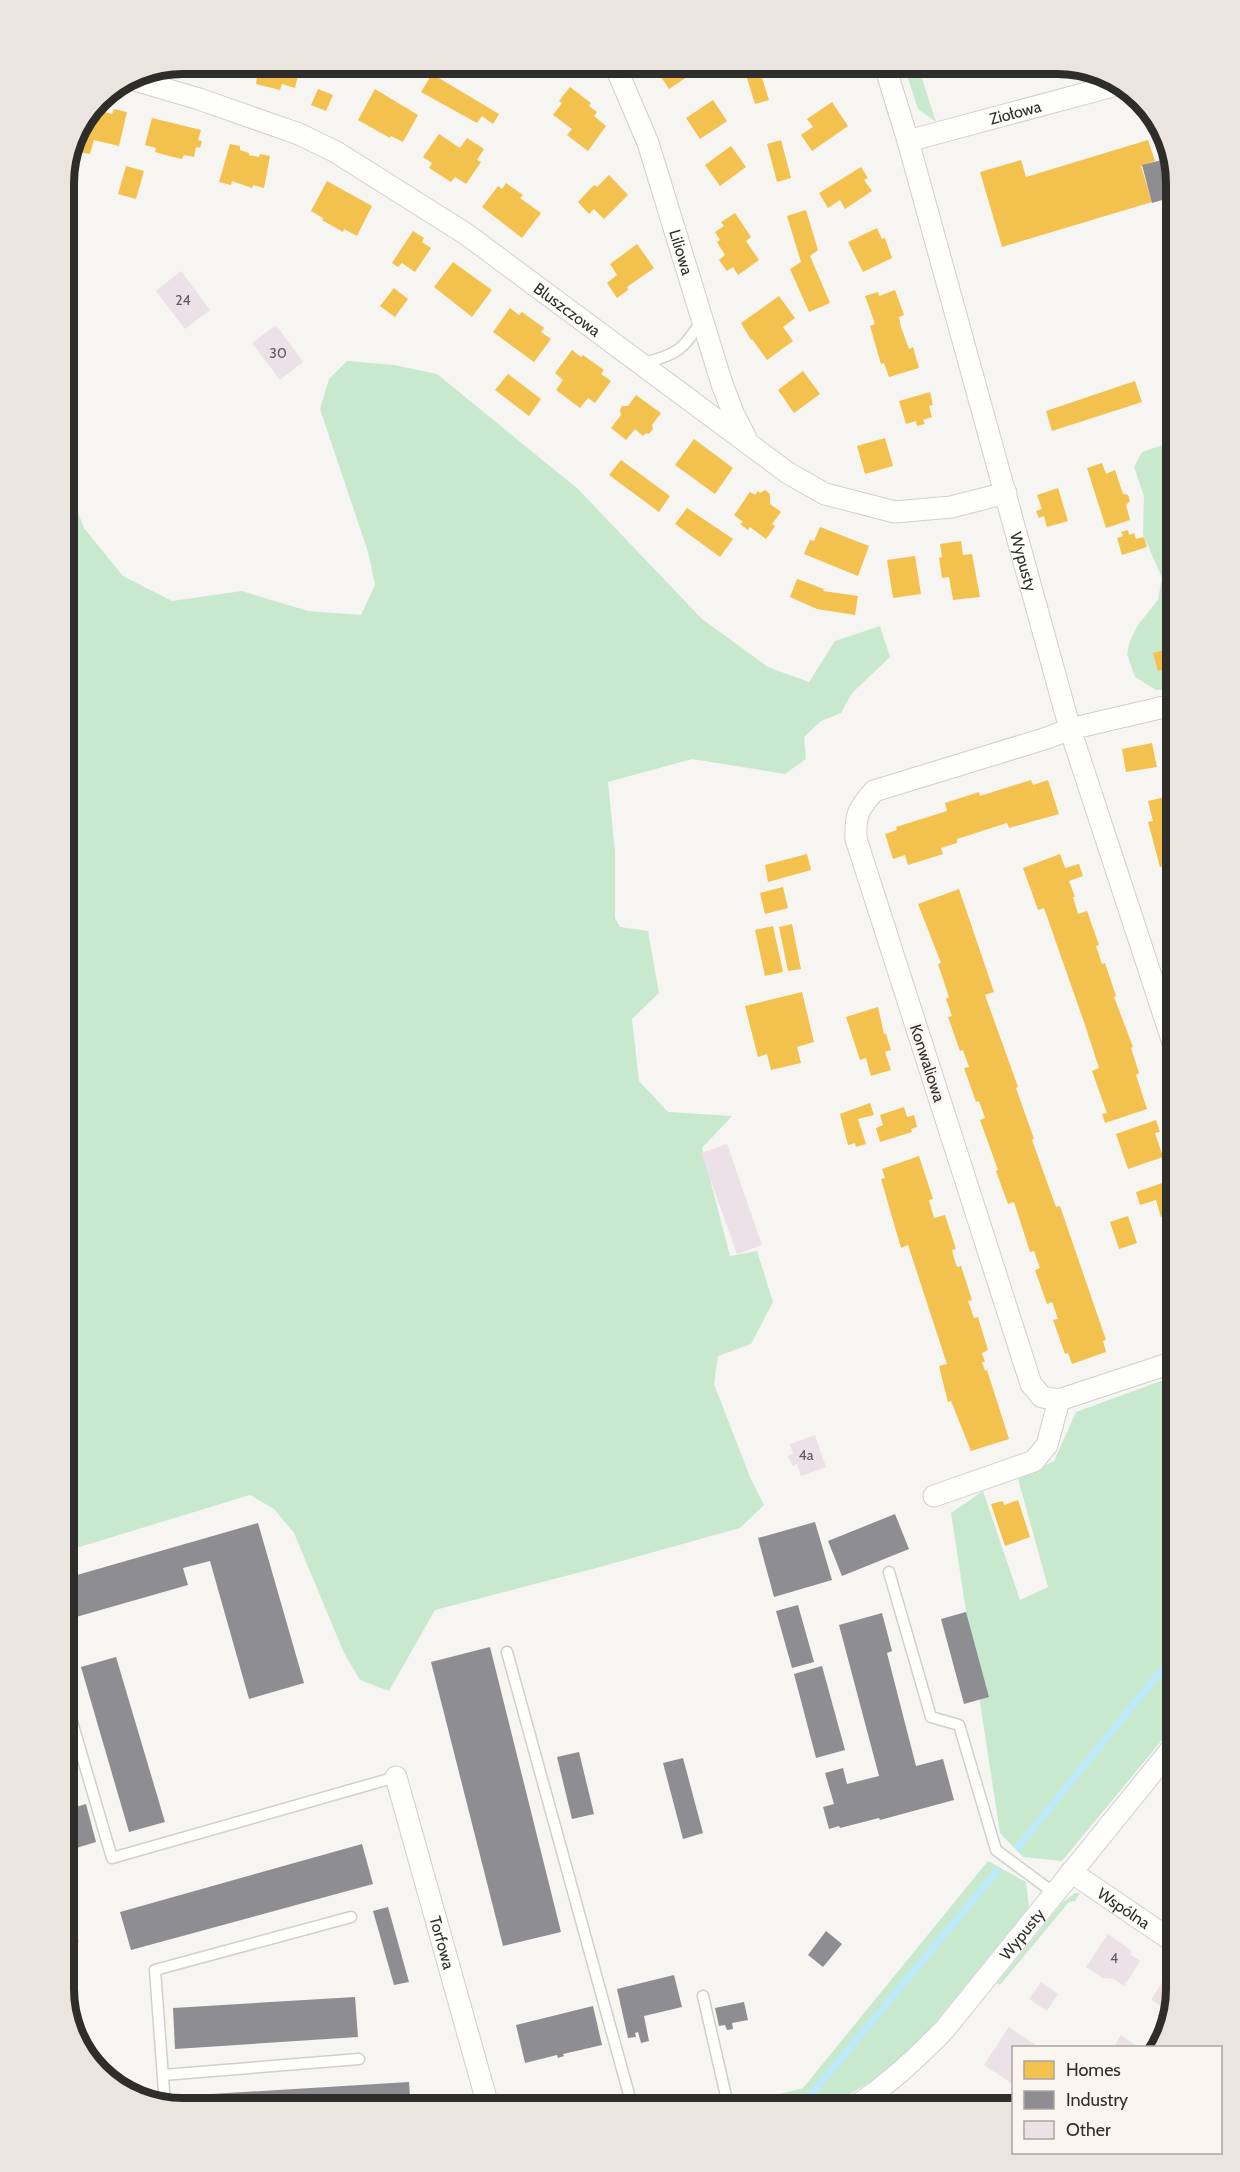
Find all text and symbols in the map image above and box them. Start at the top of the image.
street label: Ziołowa [987,97,1044,129]
street label: Liliowa [665,227,697,278]
street label: Bluszczowa [530,279,604,341]
house number: 24 [175,291,191,309]
house number: 30 [269,344,287,362]
street label: Wypusty [1006,530,1041,594]
street label: Konwaliowa [906,1022,949,1105]
house number: 4a [799,1446,814,1464]
street label: Wspólna [1094,1884,1154,1933]
street label: Wypusty [996,1905,1049,1964]
street label: Torfowa [425,1914,458,1972]
house number: 4 [1110,1949,1118,1967]
legend [1012,2046,1222,2154]
text: Homes [1066,2059,1121,2081]
text: Industry [1066,2089,1128,2111]
text: Other [1066,2119,1111,2141]

